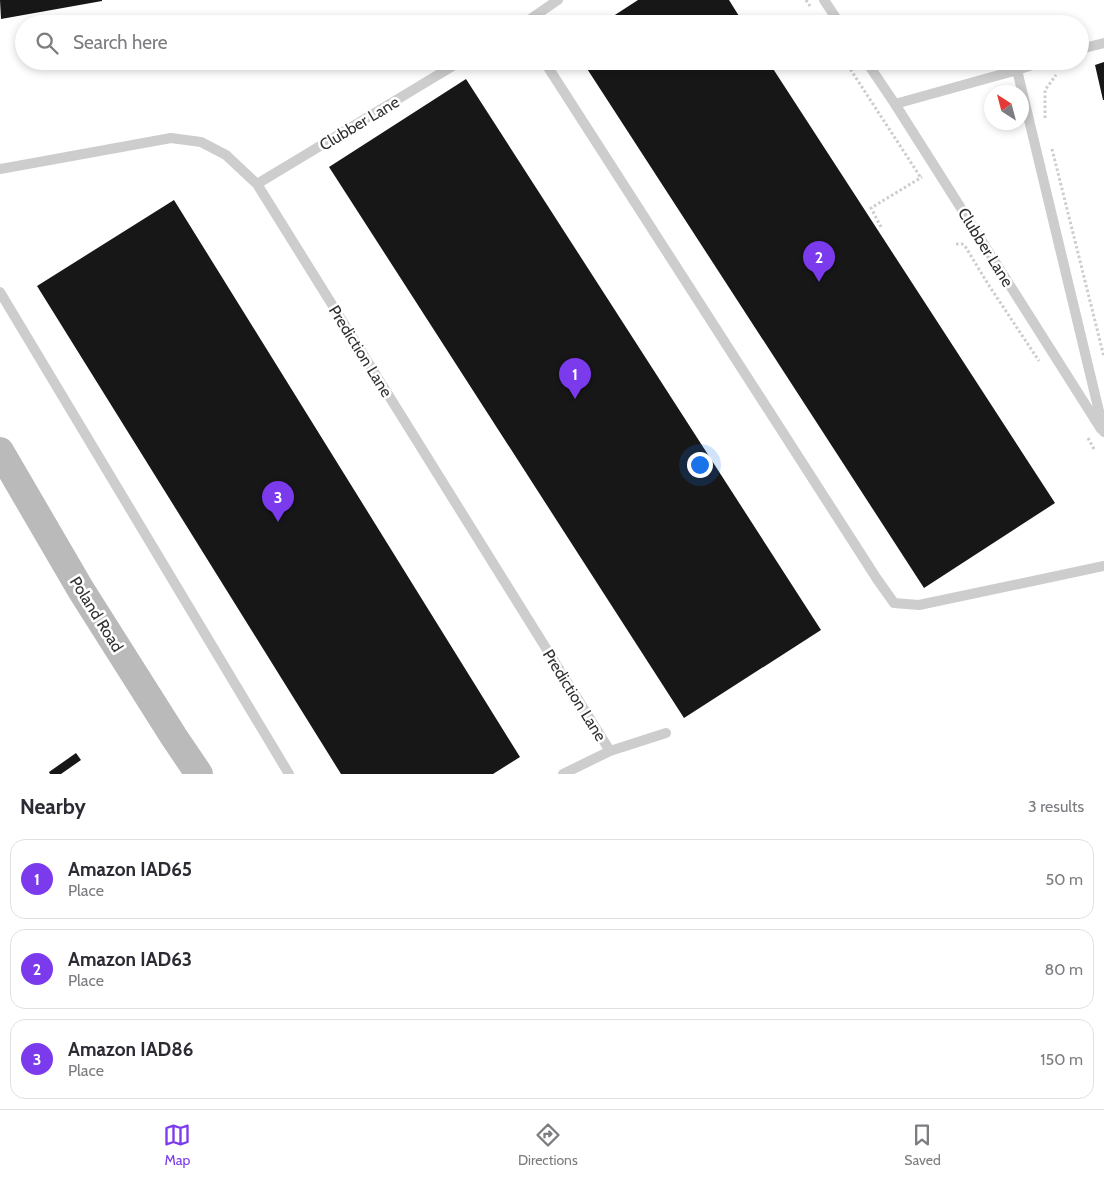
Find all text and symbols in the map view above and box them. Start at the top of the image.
search box [15,15,1089,70]
icon: search [33,29,61,57]
text: Search here [73,31,167,54]
north arrow [984,85,1029,130]
street label: Clubber Lane [316,92,402,155]
street label: Clubber Lane [954,204,1017,290]
pin: 2 [803,241,835,282]
street label: Prediction Lane [325,302,396,401]
pin: 1 [559,358,591,399]
your location [687,452,713,478]
pin: 3 [262,481,294,522]
street label: Poland Road [66,573,127,655]
street label: Prediction Lane [539,646,610,745]
text: Nearby [20,794,86,819]
text: 3 results [1028,797,1084,816]
text: Amazon IAD65 [68,858,192,881]
text: 1 [34,870,40,889]
text: 50 m [1046,870,1083,889]
text: Place [68,881,104,900]
text: Amazon IAD63 [68,948,192,971]
text: 2 [33,960,41,979]
text: 80 m [1045,960,1083,979]
text: Place [68,971,104,990]
text: Amazon IAD86 [68,1038,193,1061]
text: 3 [33,1050,41,1069]
text: 150 m [1040,1050,1083,1069]
text: Place [68,1061,104,1080]
tab: Map [163,1121,191,1169]
tab: Directions [518,1121,578,1169]
tab: Saved [904,1121,941,1169]

